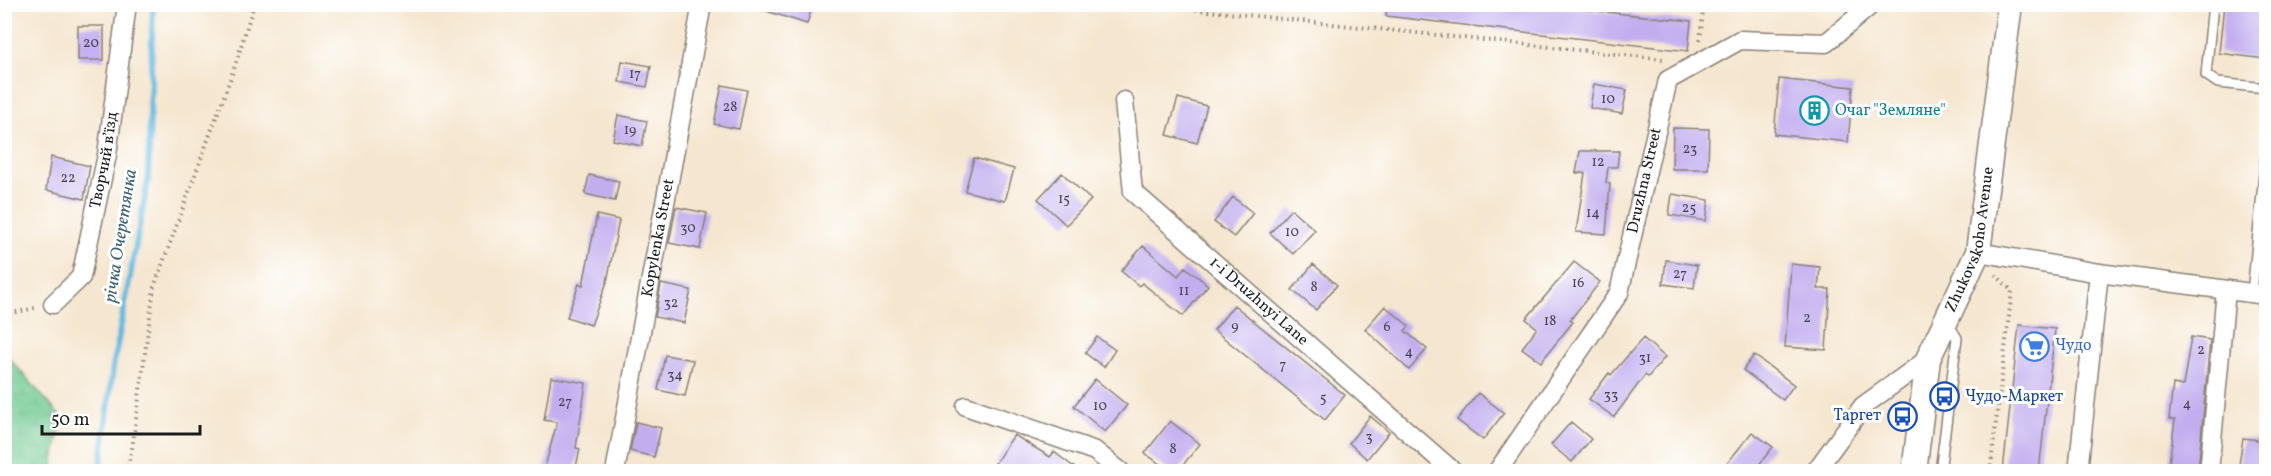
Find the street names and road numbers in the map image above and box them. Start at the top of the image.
street label: Творчий в’їзд [85,111,124,211]
street label: Druzhna Street [1622,125,1668,236]
street label: Zhukovskoho Avenue [1940,166,2000,316]
street label: Kopylenka Street [637,177,680,299]
street label: 1-i Druzhnyi Lane [1204,252,1313,351]

